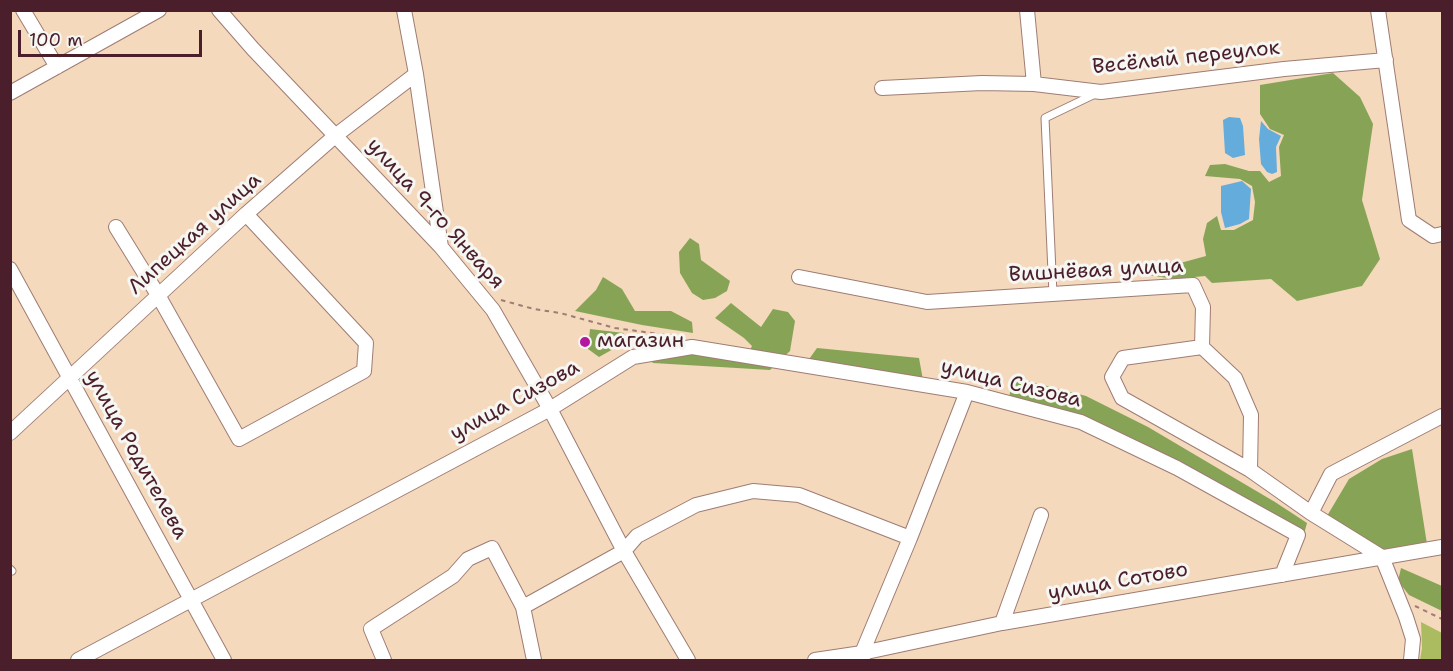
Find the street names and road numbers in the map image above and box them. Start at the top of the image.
street label: Весёлый переулок [1091,36,1281,80]
street label: улица 9-го Января [361,133,509,295]
street label: Липецкая улица [123,168,267,300]
street label: Вишнёвая улица [1008,254,1184,288]
street label: улица Сизова [938,354,1084,414]
street label: улица Сизова [446,355,584,447]
street label: улица Родителева [79,366,193,544]
street label: улица Сотово [1046,557,1190,607]

